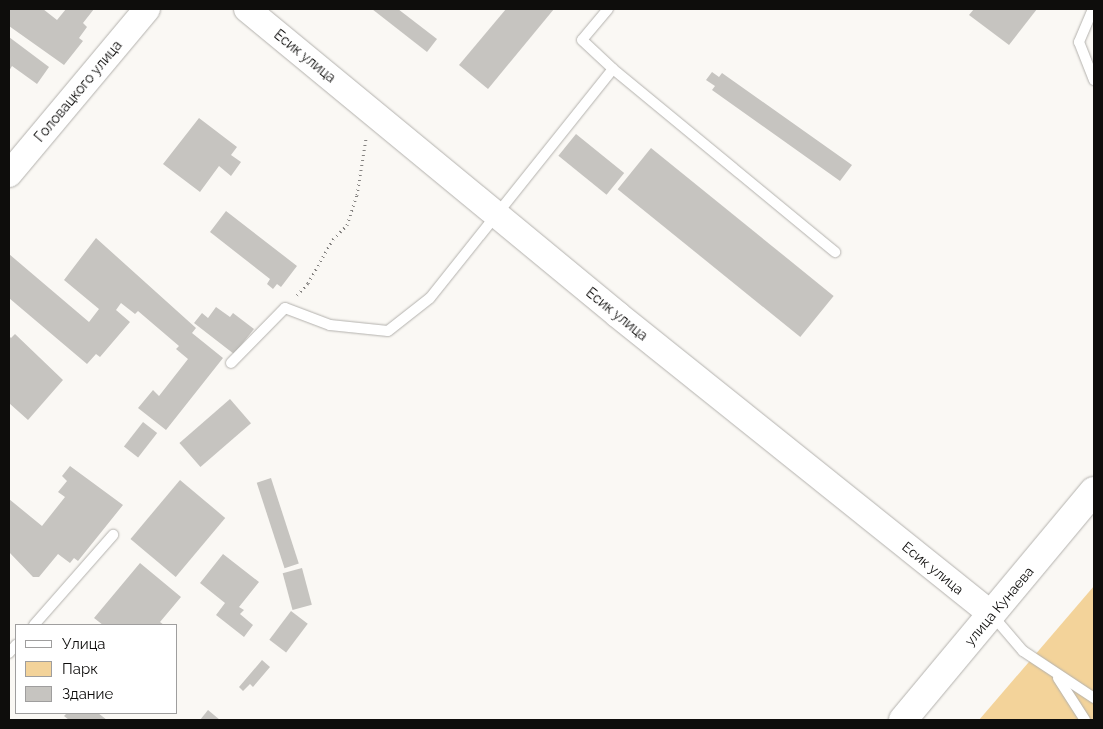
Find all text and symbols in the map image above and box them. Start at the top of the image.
street label: Есик улица [271,26,339,86]
street label: Головацкого улица [31,37,125,145]
street label: Есик улица [583,284,651,344]
street label: Есик улица [899,538,967,598]
street label: улица Кунаева [961,563,1037,649]
legend [15,624,178,714]
text: Улица [62,635,106,653]
text: Парк [62,660,98,678]
text: Здание [62,685,113,703]

